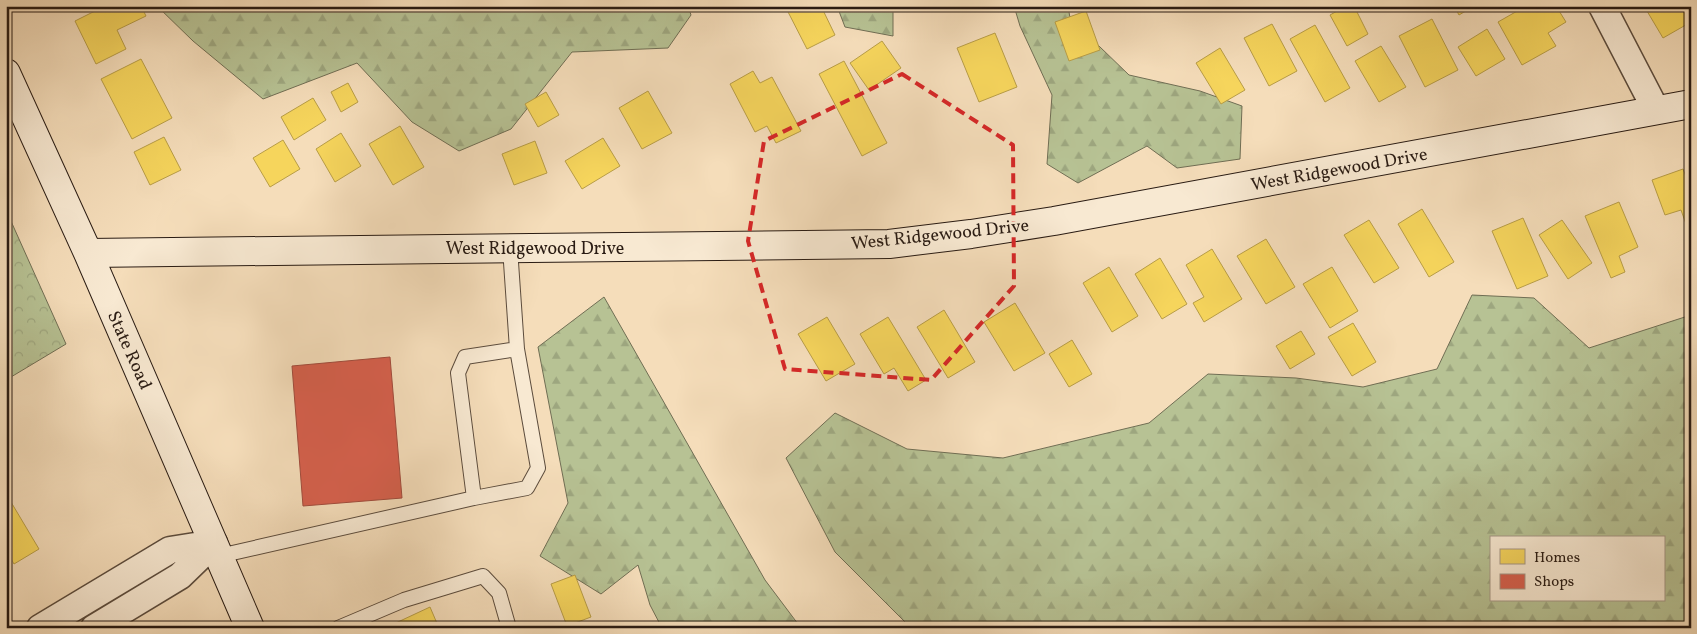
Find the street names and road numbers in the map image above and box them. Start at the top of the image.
street label: West Ridgewood Drive [1249,143,1429,198]
street label: West Ridgewood Drive [850,214,1030,257]
street label: West Ridgewood Drive [446,237,624,262]
street label: State Road [100,307,157,394]

